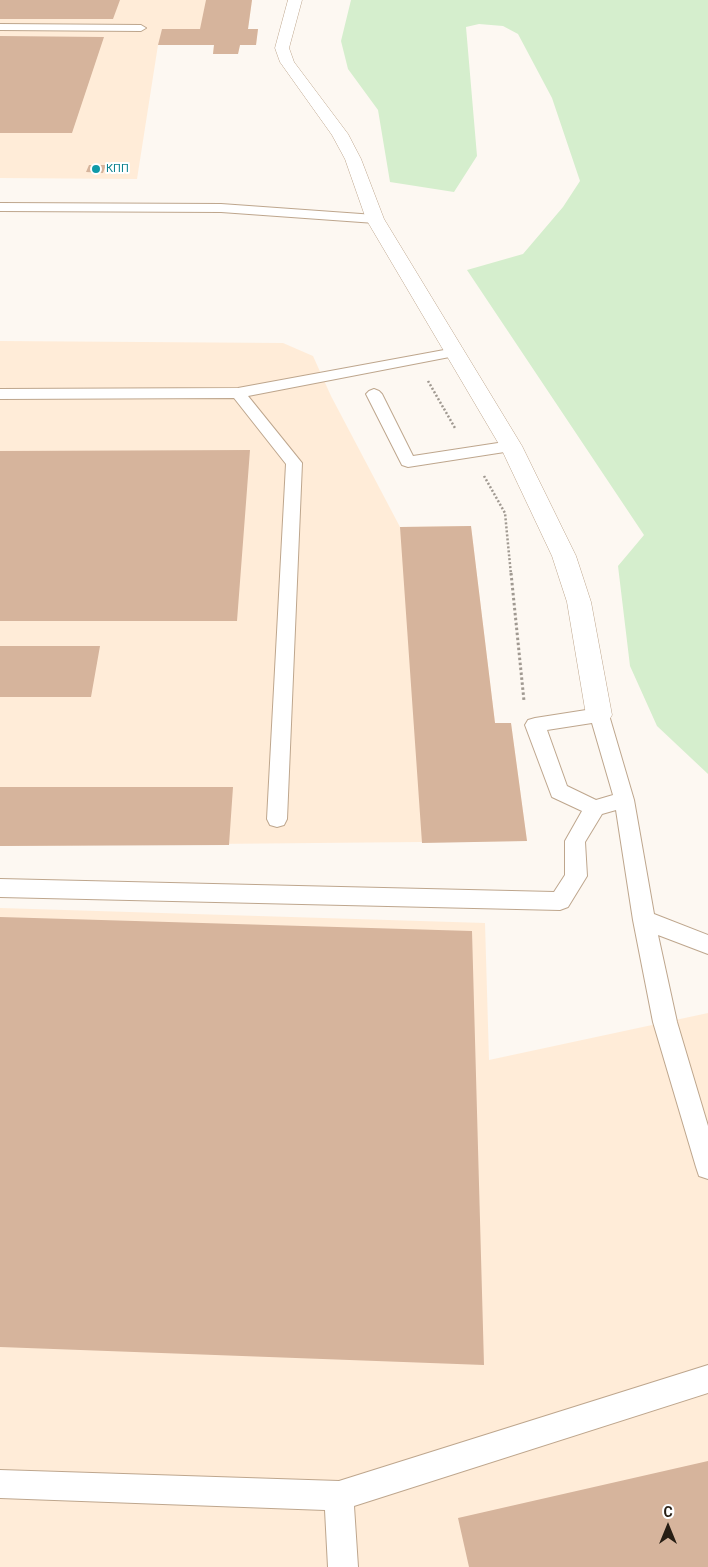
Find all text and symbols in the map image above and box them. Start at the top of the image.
place label: КПП [106,162,129,176]
marker: КПП [90,163,102,175]
north arrow [643,1502,693,1552]
text: С [663,1504,673,1520]

